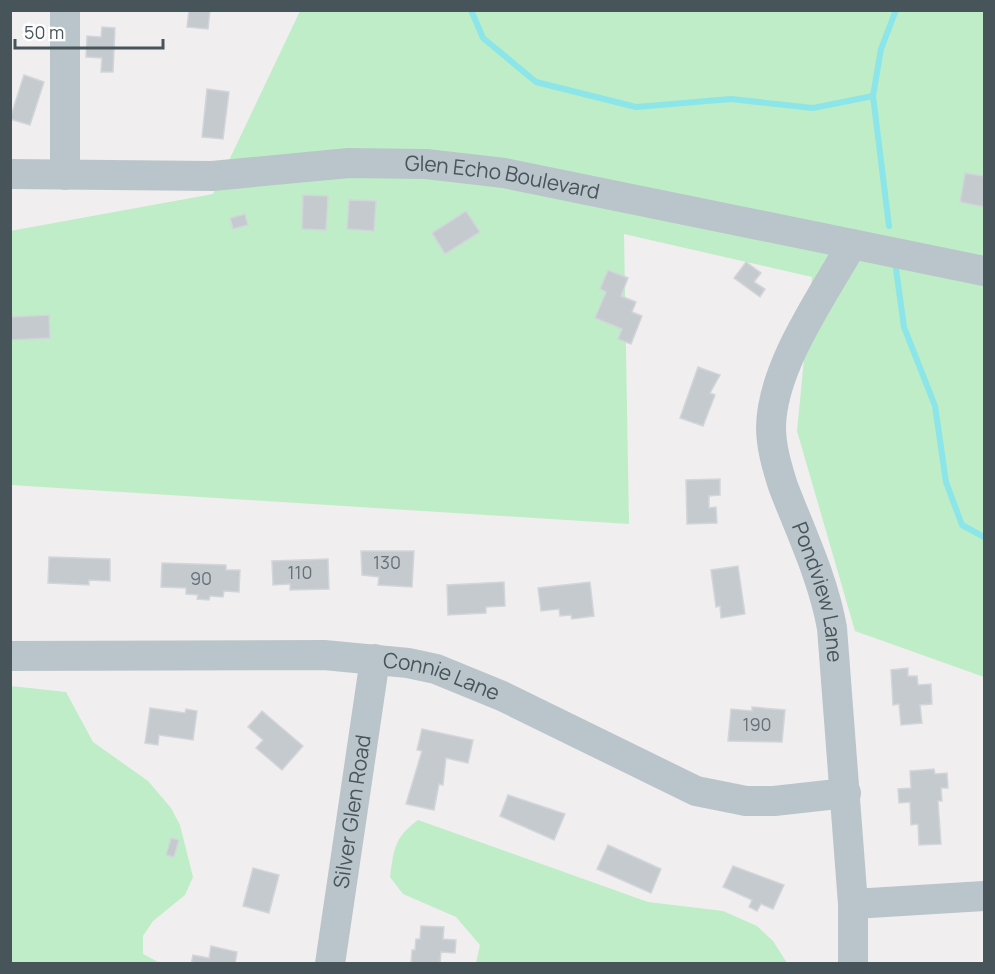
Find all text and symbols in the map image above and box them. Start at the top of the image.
scale bar [15,12,164,50]
text: 50 m [24,20,64,44]
street label: Glen Echo Boulevard [405,149,602,205]
street label: Pondview Lane [786,518,850,663]
house number: 130 [373,550,401,574]
house number: 110 [287,560,313,584]
house number: 90 [190,566,212,590]
street label: Connie Lane [382,646,504,707]
house number: 190 [742,712,772,736]
street label: Silver Glen Road [326,733,377,890]

